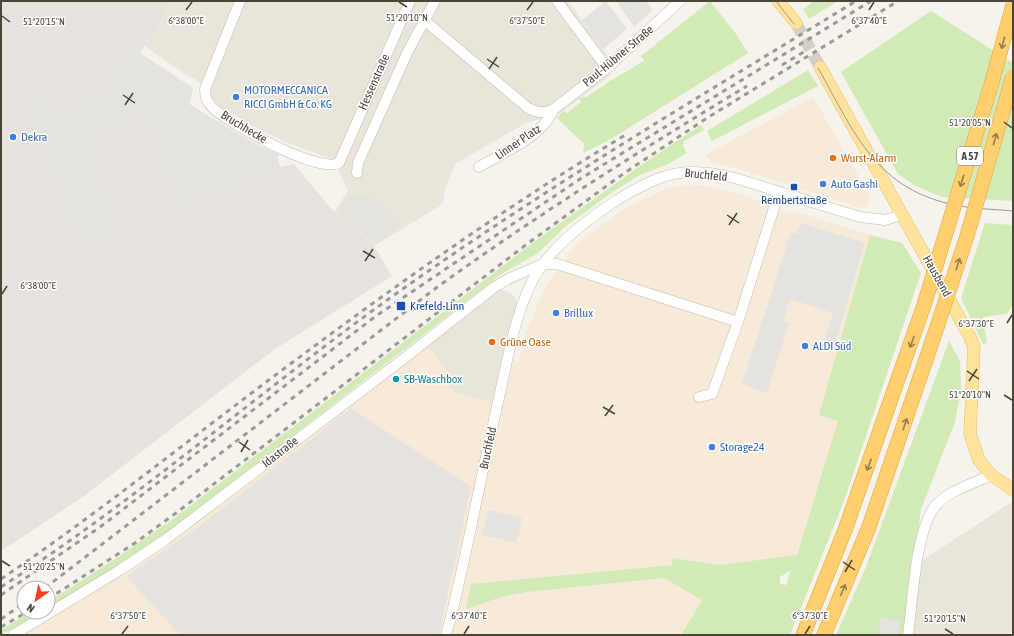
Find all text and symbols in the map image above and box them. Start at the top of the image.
text: 51°20'10"N [386,12,428,23]
text: 6°38'00"E [168,15,204,26]
text: 6°37'50"E [509,15,545,26]
text: 6°37'40"E [851,15,887,26]
text: 51°20'15"N [23,16,65,27]
street label: Paul-Hübner-Straße [580,22,656,90]
one-way arrow [998,36,1006,49]
street label: Hessenstraße [355,52,393,112]
place label: MOTORMECCANICA RICCI GmbH & Co. KG [244,83,332,111]
marker: MOTORMECCANICA RICCI GmbH & Co. KG [231,92,241,102]
street label: Bruchhecke [218,108,270,146]
text: 51°20'05"N [949,117,991,128]
street label: Linner Platz [492,121,544,162]
place label: Dekra [21,130,47,144]
marker: Dekra [8,132,18,142]
one-way arrow [992,133,999,146]
road number: A 57 [957,147,983,165]
place label: Wurst-Alarm [841,151,896,165]
marker: Wurst-Alarm [828,153,838,163]
street label: Bruchfeld [684,166,728,184]
one-way arrow [958,174,965,187]
place label: Auto Gashi [831,177,878,191]
marker: Auto Gashi [818,179,828,189]
marker: Rembertstraße [789,182,799,192]
place label: Rembertstraße [761,193,827,207]
street label: Hausbend [920,253,954,299]
one-way arrow [955,257,962,270]
text: 6°38'00"E [20,280,56,291]
place label: Krefeld-Linn [410,299,464,313]
marker: Krefeld-Linn [395,300,407,312]
place label: Brillux [564,306,593,320]
marker: Brillux [551,308,561,318]
text: 6°37'30"E [958,318,994,329]
place label: Grüne Oase [500,335,551,349]
one-way arrow [908,335,915,348]
marker: Grüne Oase [487,337,497,347]
place label: ALDI Süd [813,339,851,353]
marker: ALDI Süd [800,341,810,351]
place label: SB-Waschbox [404,372,462,386]
marker: SB-Waschbox [391,374,401,384]
text: 51°20'10"N [949,389,991,400]
one-way arrow [901,419,909,431]
street label: Bruchfeld [477,426,499,470]
street label: Idastraße [259,434,301,470]
place label: Storage24 [720,440,765,454]
marker: Storage24 [707,442,717,452]
one-way arrow [865,458,873,470]
text: 51°20'25"N [23,561,65,572]
north arrow [16,580,56,620]
one-way arrow [840,585,848,597]
text: N [25,602,37,615]
text: 6°37'50"E [110,610,146,621]
text: 6°37'40"E [451,610,487,621]
text: 6°37'30"E [792,610,828,621]
text: 51°20'15"N [924,613,966,624]

